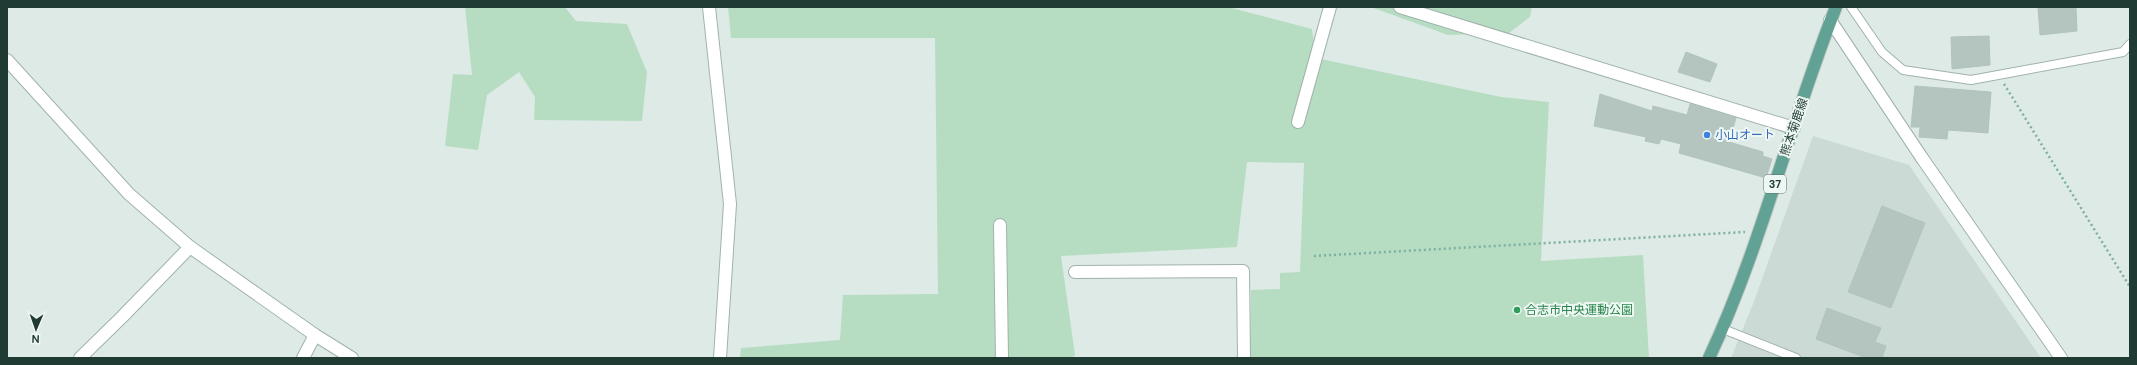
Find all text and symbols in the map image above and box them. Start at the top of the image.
street label: 熊本菊鹿線 [1777,96,1811,158]
place label: 小山オート [1715,127,1775,143]
marker: 小山オート [1702,130,1712,140]
road number: 37 [1764,175,1786,193]
place label: 合志市中央運動公園 [1525,302,1633,318]
marker: 合志市中央運動公園 [1512,305,1522,315]
north arrow [16,309,56,349]
text: N [31,332,40,346]

